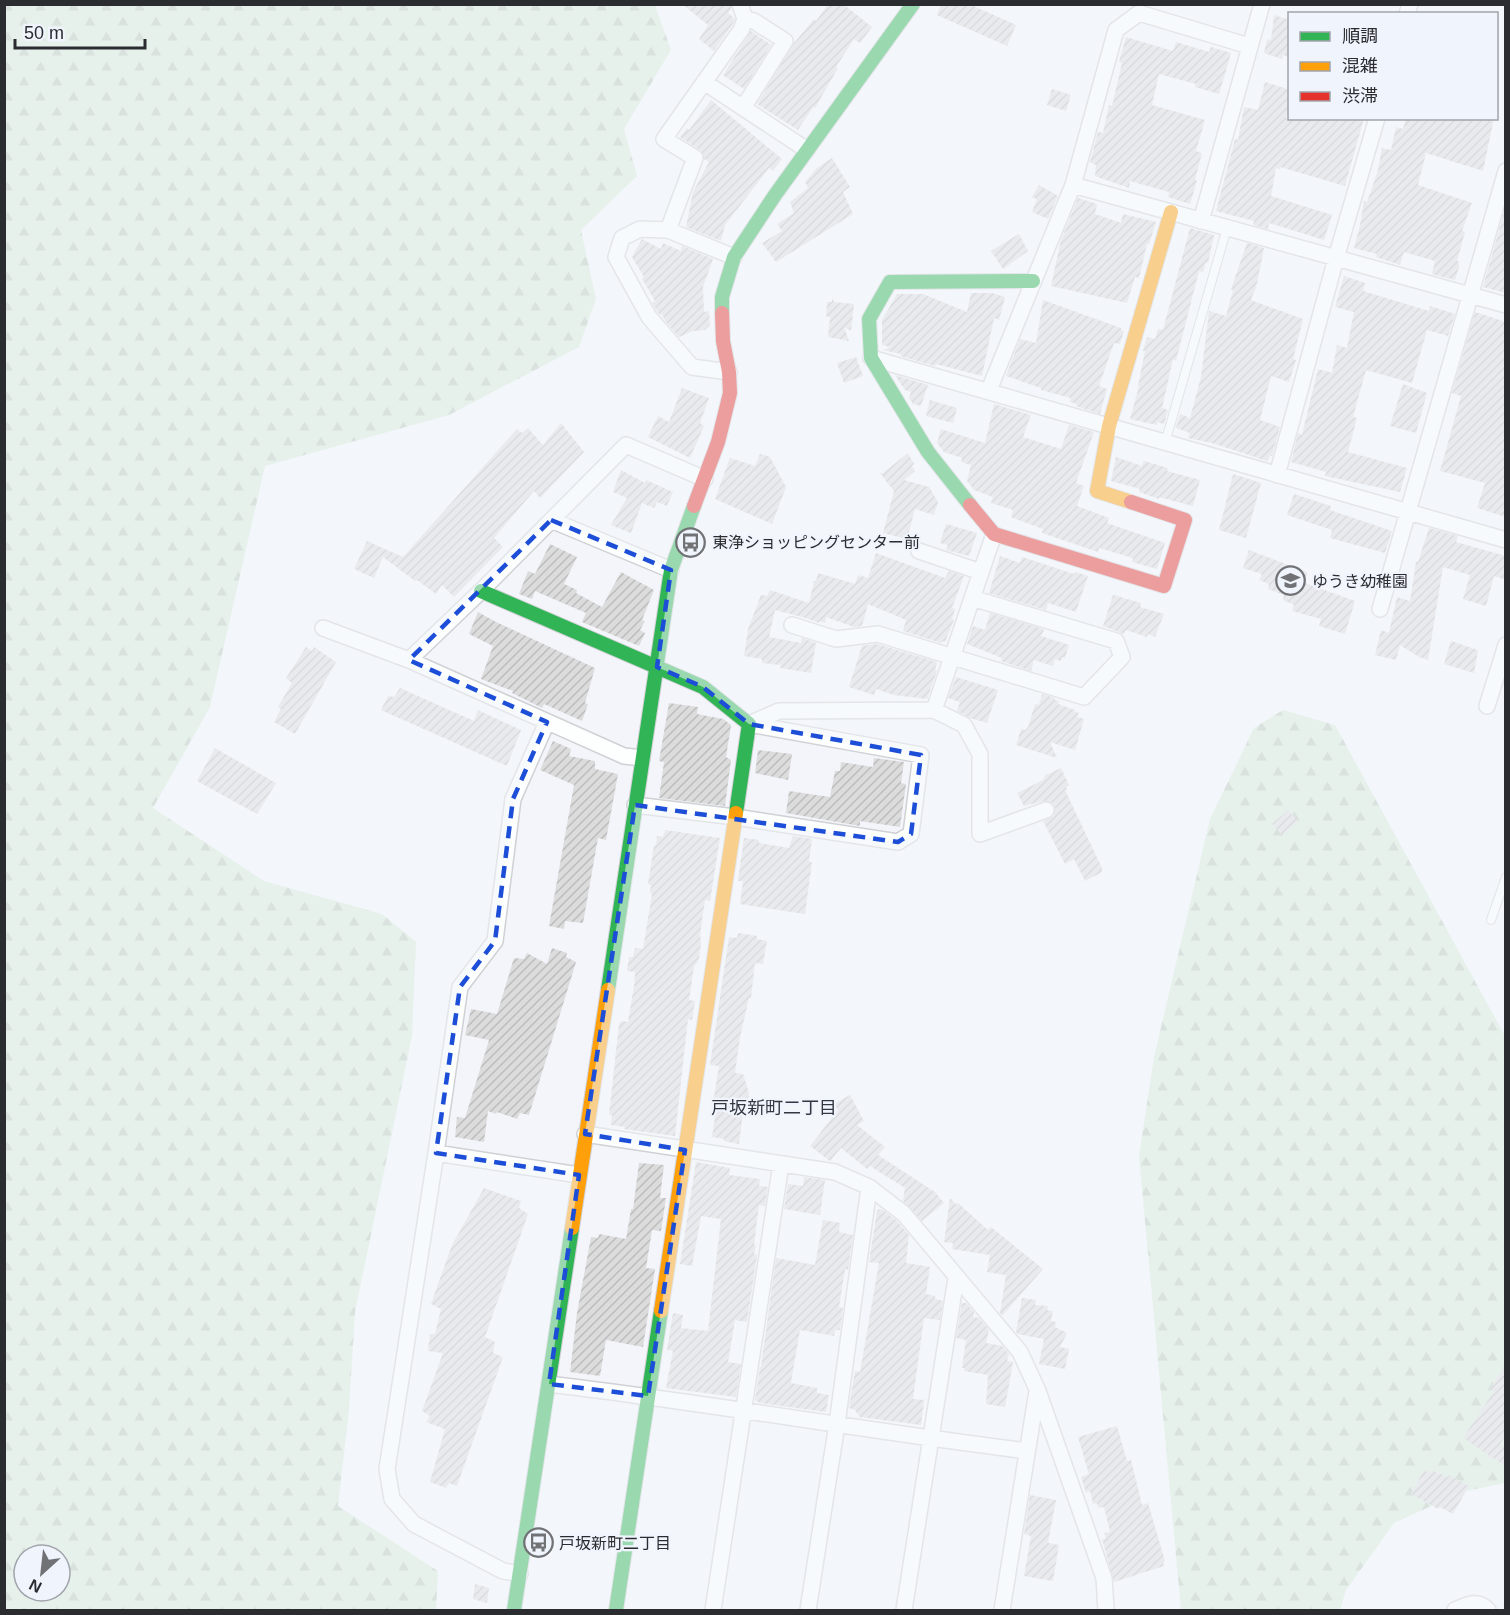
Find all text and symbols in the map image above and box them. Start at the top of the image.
scale bar [15,12,146,50]
legend [1288,12,1498,120]
text: 50 m [24,23,64,43]
text: 順調 [1342,26,1378,46]
text: 混雑 [1342,56,1378,76]
text: 渋滞 [1342,86,1378,106]
bus stop icon: 東浄ショッピングセンター前 [675,526,707,558]
place label: 東浄ショッピングセンター前 [712,534,920,551]
school or university icon: ゆうき幼稚園 [1275,565,1307,597]
place label: ゆうき幼稚園 [1312,573,1408,590]
district label: 戸坂新町二丁目 [711,1098,837,1118]
bus stop icon: 戸坂新町二丁目 [522,1527,554,1559]
place label: 戸坂新町二丁目 [559,1535,671,1552]
north arrow [12,1543,72,1603]
text: N [26,1576,44,1596]

